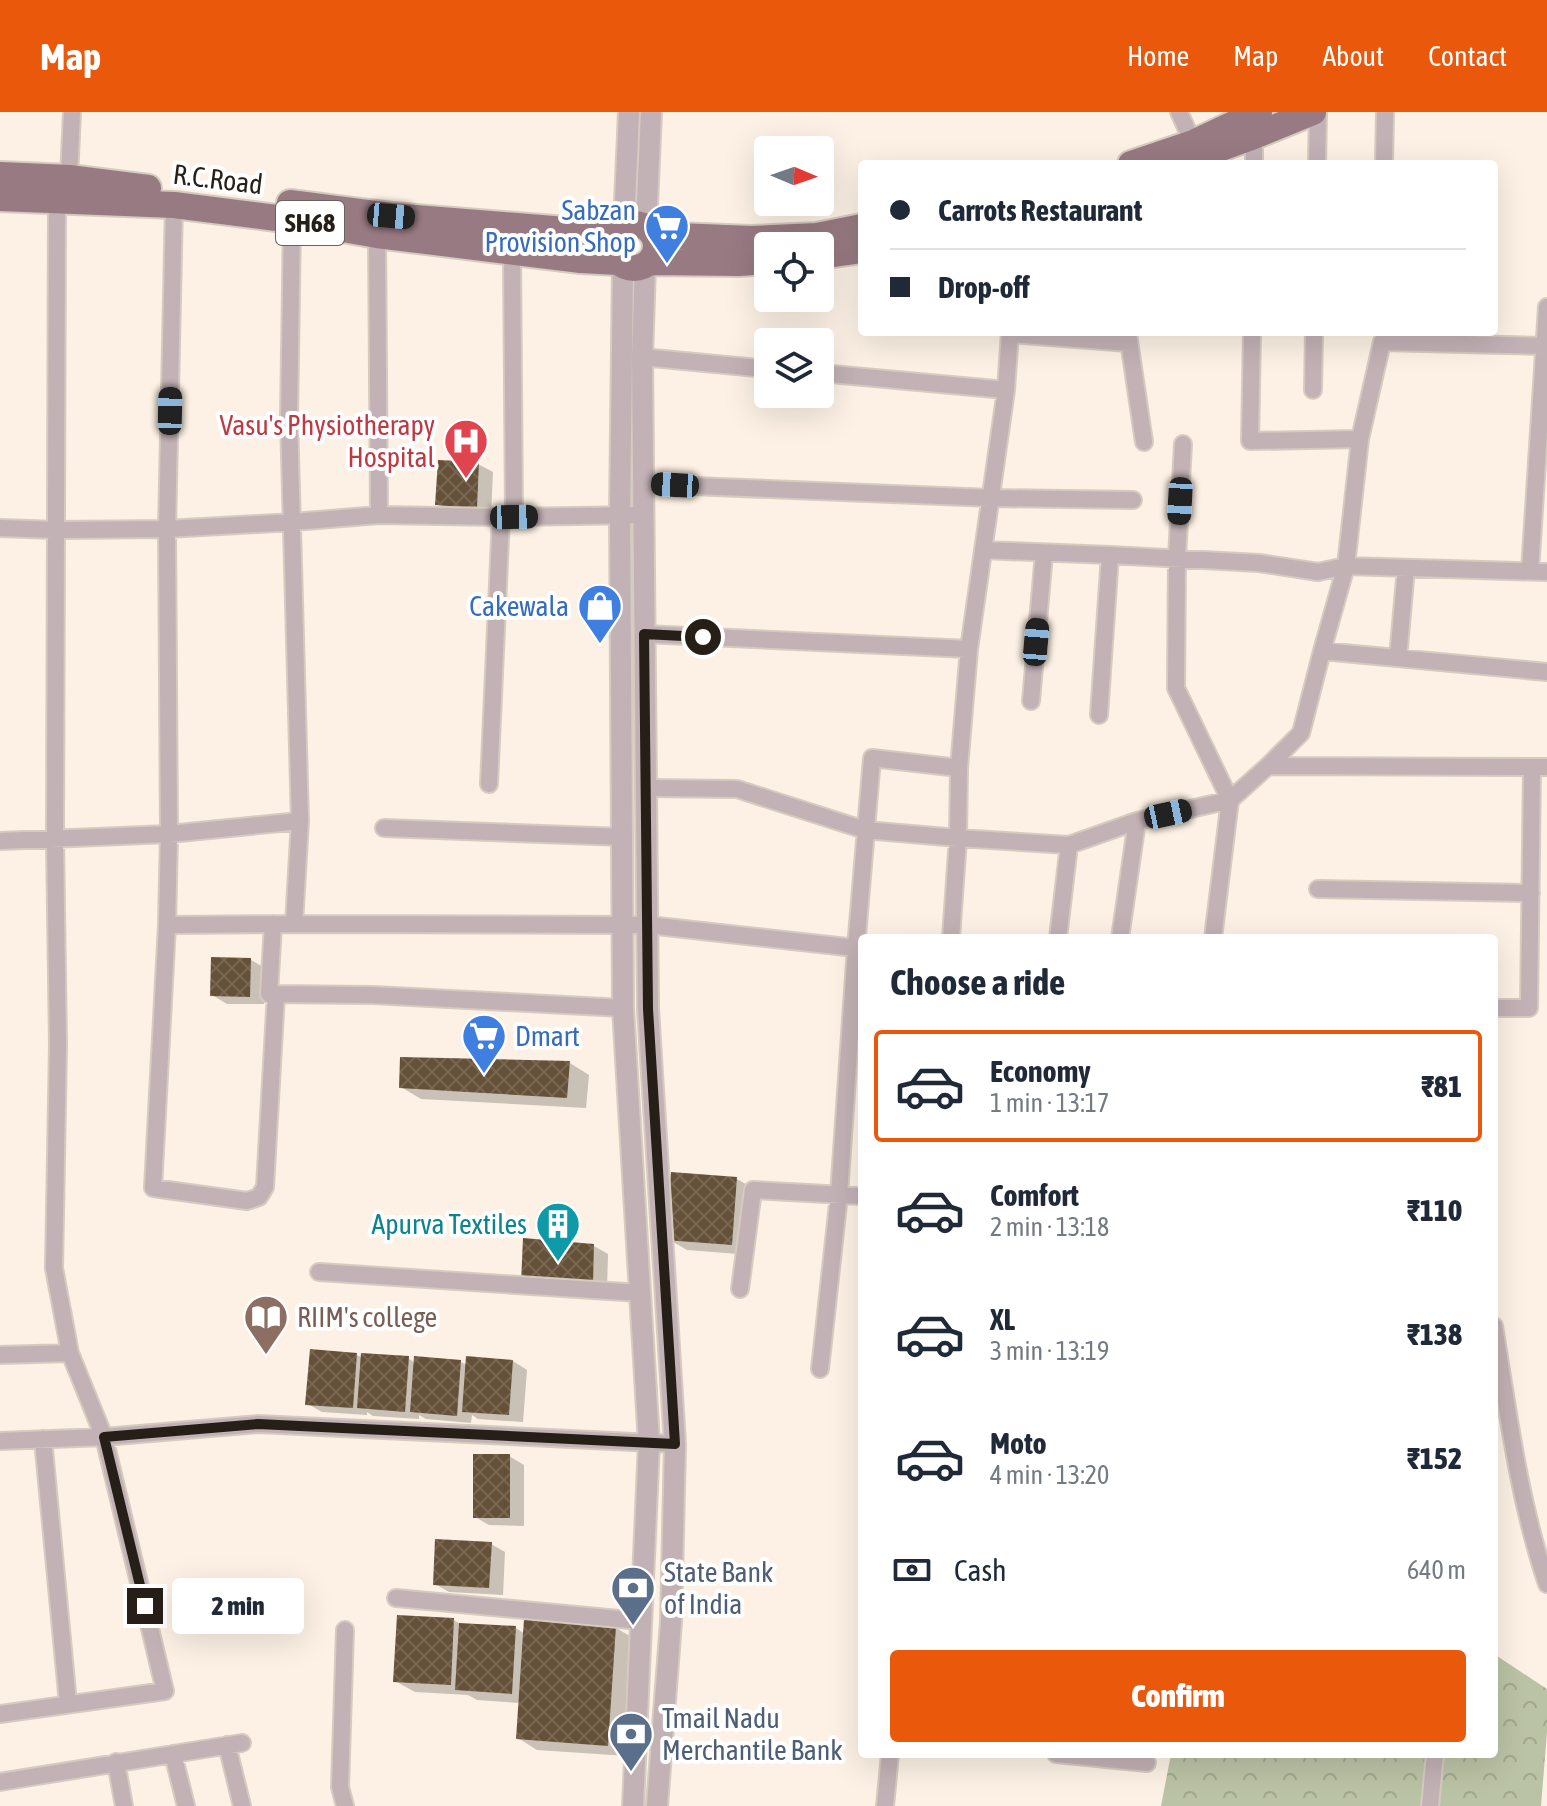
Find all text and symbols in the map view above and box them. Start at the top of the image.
text: Map [40,35,101,78]
text: Home [1127,40,1189,72]
text: Map [1233,40,1278,72]
text: About [1322,40,1384,72]
text: Contact [1428,40,1507,72]
north arrow [754,136,834,216]
map controls [754,136,834,408]
street label: R.C.Road [171,158,265,200]
text: Carrots Restaurant [938,193,1142,227]
place label: Sabzan Provision Shop [484,194,636,258]
road number: SH68 [276,201,344,245]
car [366,202,416,230]
supermarket icon: Sabzan Provision Shop [643,202,691,265]
button: locate [754,232,834,312]
text: Drop-off [938,270,1030,304]
button: layers [754,328,834,408]
car [158,387,182,435]
place label: Vasu's Physiotherapy Hospital [219,409,436,473]
hospital icon: Vasu's Physiotherapy Hospital [442,417,490,480]
car [650,472,700,498]
car [1167,476,1193,526]
car [490,505,538,529]
shop icon: Cakewala [576,582,624,645]
place label: Cakewala [469,590,569,622]
car [1022,617,1050,667]
route start [685,619,721,655]
car [1142,797,1194,831]
text: Choose a ride [890,961,1065,1003]
supermarket icon: Dmart [460,1012,508,1075]
place label: Dmart [515,1020,580,1052]
icon: car [894,1050,966,1122]
text: Economy [990,1054,1091,1088]
text: ₹81 [1421,1069,1462,1103]
text: 1 min · 13:17 [990,1088,1109,1118]
icon: car [894,1174,966,1246]
text: Comfort [990,1178,1079,1212]
text: ₹110 [1407,1193,1462,1227]
building icon: Apurva Textiles [534,1200,582,1263]
place label: Apurva Textiles [372,1208,527,1240]
text: 2 min · 13:18 [990,1212,1109,1242]
library icon: RIIM's college [242,1293,290,1356]
icon: car [894,1298,966,1370]
place label: RIIM's college [297,1301,437,1333]
text: XL [990,1302,1015,1336]
text: ₹138 [1407,1317,1462,1351]
text: 3 min · 13:19 [990,1336,1109,1366]
icon: car [894,1422,966,1494]
text: Moto [990,1426,1047,1460]
text: ₹152 [1407,1441,1462,1475]
text: 4 min · 13:20 [990,1460,1109,1490]
icon: cash [890,1548,934,1592]
text: Cash [954,1553,1007,1587]
text: 640 m [1407,1555,1466,1585]
place label: State Bank of India [664,1556,773,1620]
bank icon: State Bank of India [609,1564,657,1627]
callout: 2 min [173,1578,305,1634]
route end [127,1588,163,1624]
text: 2 min [211,1591,265,1621]
button: Confirm [890,1650,1466,1742]
place label: Tmail Nadu Merchantile Bank [662,1702,843,1766]
bank icon: Tmail Nadu Merchantile Bank [607,1710,655,1773]

